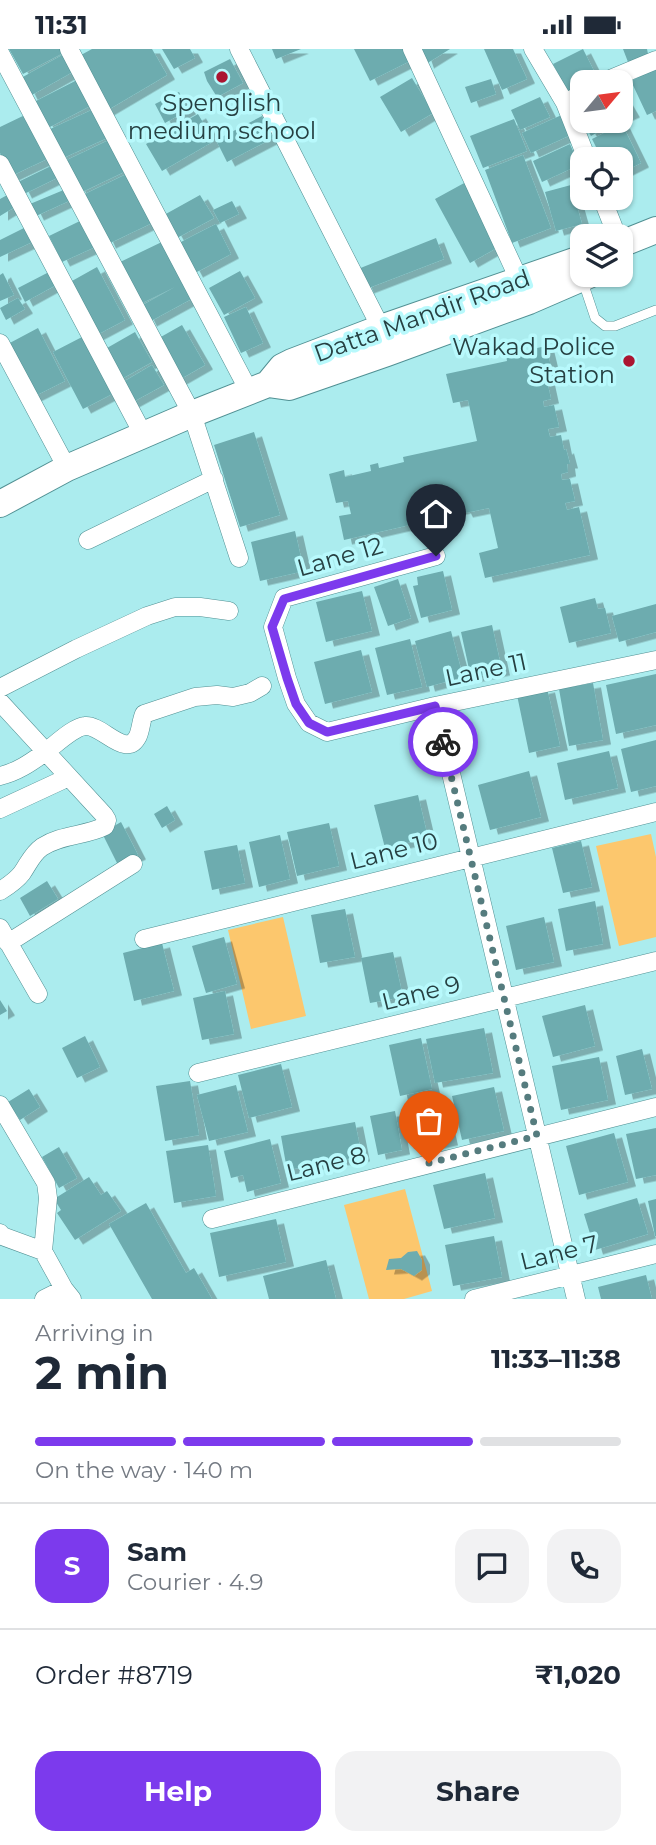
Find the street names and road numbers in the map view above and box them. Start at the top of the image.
street label: Datta Mandir Road [310,263,534,368]
street label: Lane 12 [294,531,386,583]
street label: Lane 11 [442,647,529,692]
street label: Lane 10 [347,826,441,875]
street label: Lane 9 [379,969,463,1016]
street label: Lane 8 [283,1140,369,1187]
street label: Lane 7 [517,1229,601,1276]

